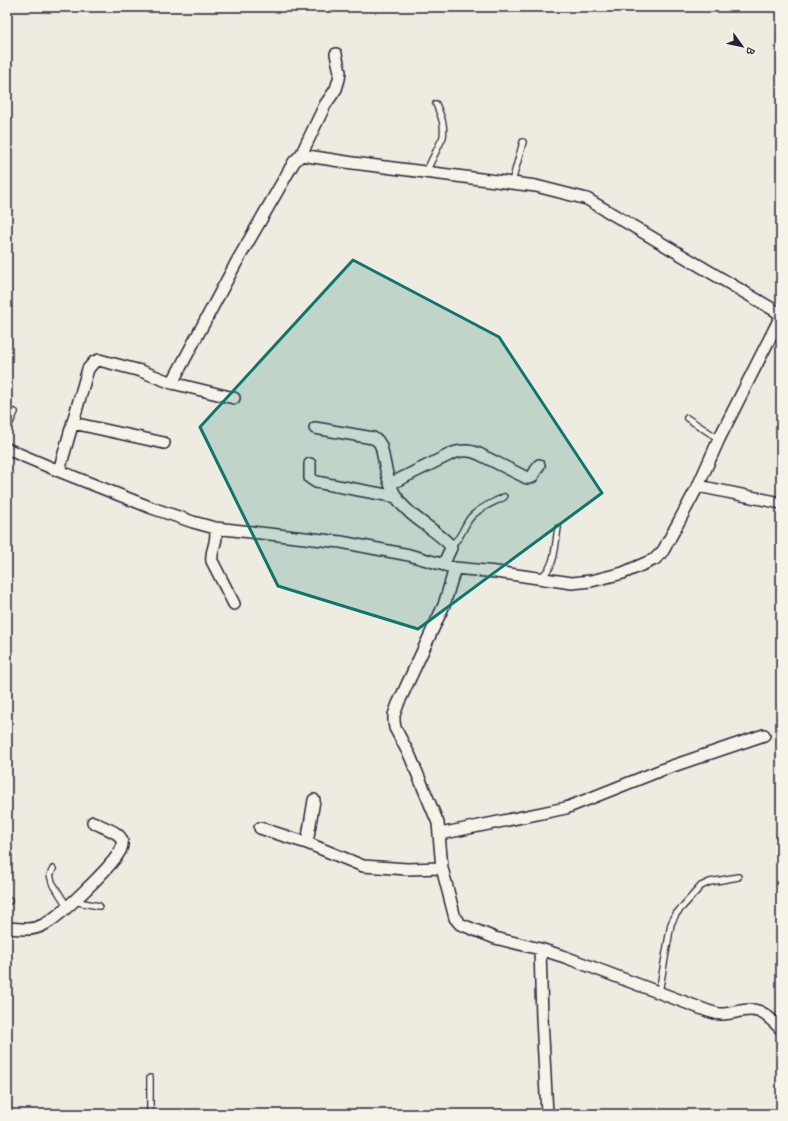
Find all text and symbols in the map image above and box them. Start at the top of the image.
north arrow [722,26,762,66]
text: B [742,44,757,58]

